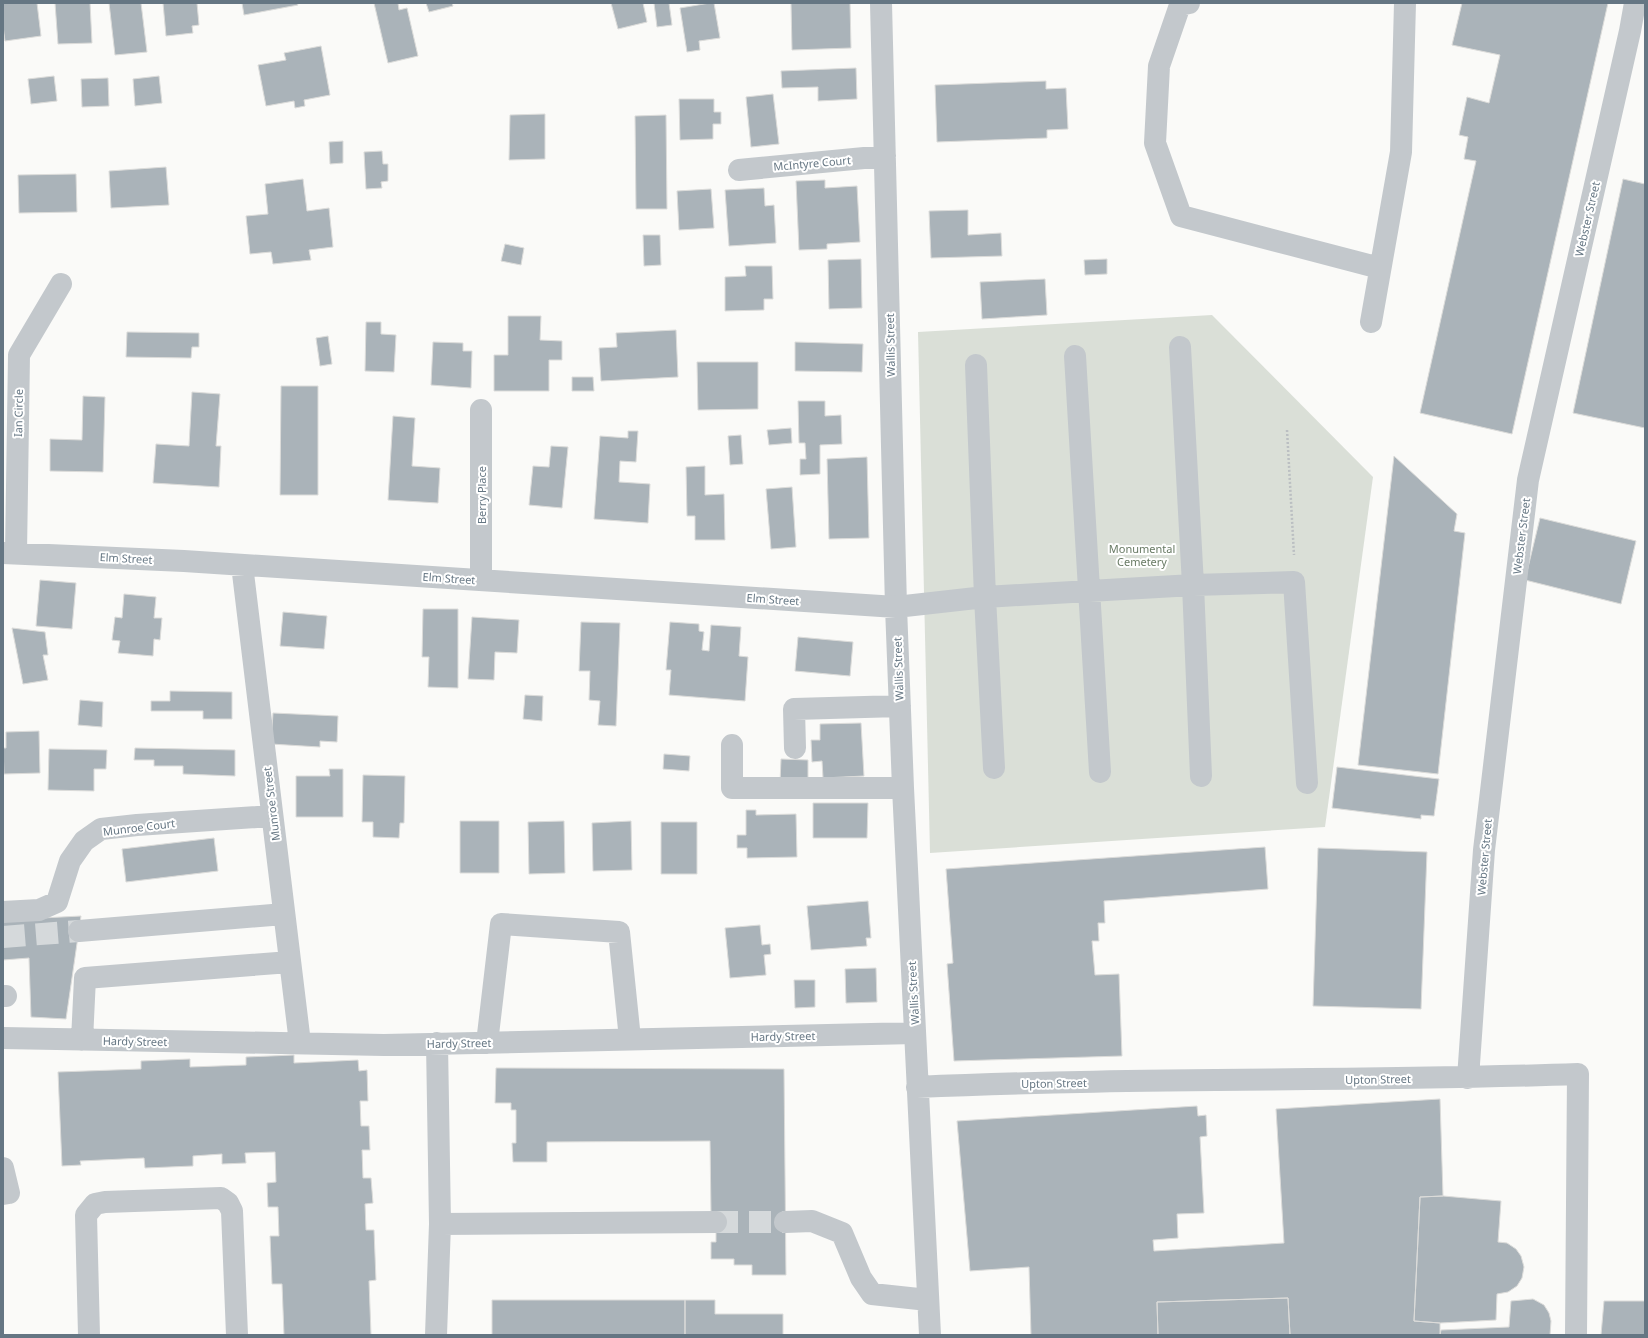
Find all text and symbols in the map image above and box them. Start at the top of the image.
street label: McIntyre Court [773,152,851,174]
street label: Webster Street [1571,180,1603,258]
street label: Wallis Street [882,313,898,377]
street label: Ian Circle [10,389,26,437]
street label: Berry Place [474,466,489,524]
street label: Webster Street [1509,497,1533,575]
park label: Monumental Cemetery [1109,541,1175,569]
street label: Elm Street [99,549,153,567]
street label: Elm Street [422,569,476,587]
street label: Elm Street [746,590,800,608]
street label: Wallis Street [889,637,907,701]
street label: Munroe Street [259,766,283,842]
street label: Munroe Court [102,815,176,839]
street label: Webster Street [1473,818,1495,896]
street label: Wallis Street [904,961,922,1025]
street label: Hardy Street [751,1028,815,1044]
street label: Hardy Street [103,1033,167,1049]
street label: Hardy Street [427,1035,491,1051]
street label: Upton Street [1345,1071,1411,1087]
street label: Upton Street [1021,1075,1087,1091]

